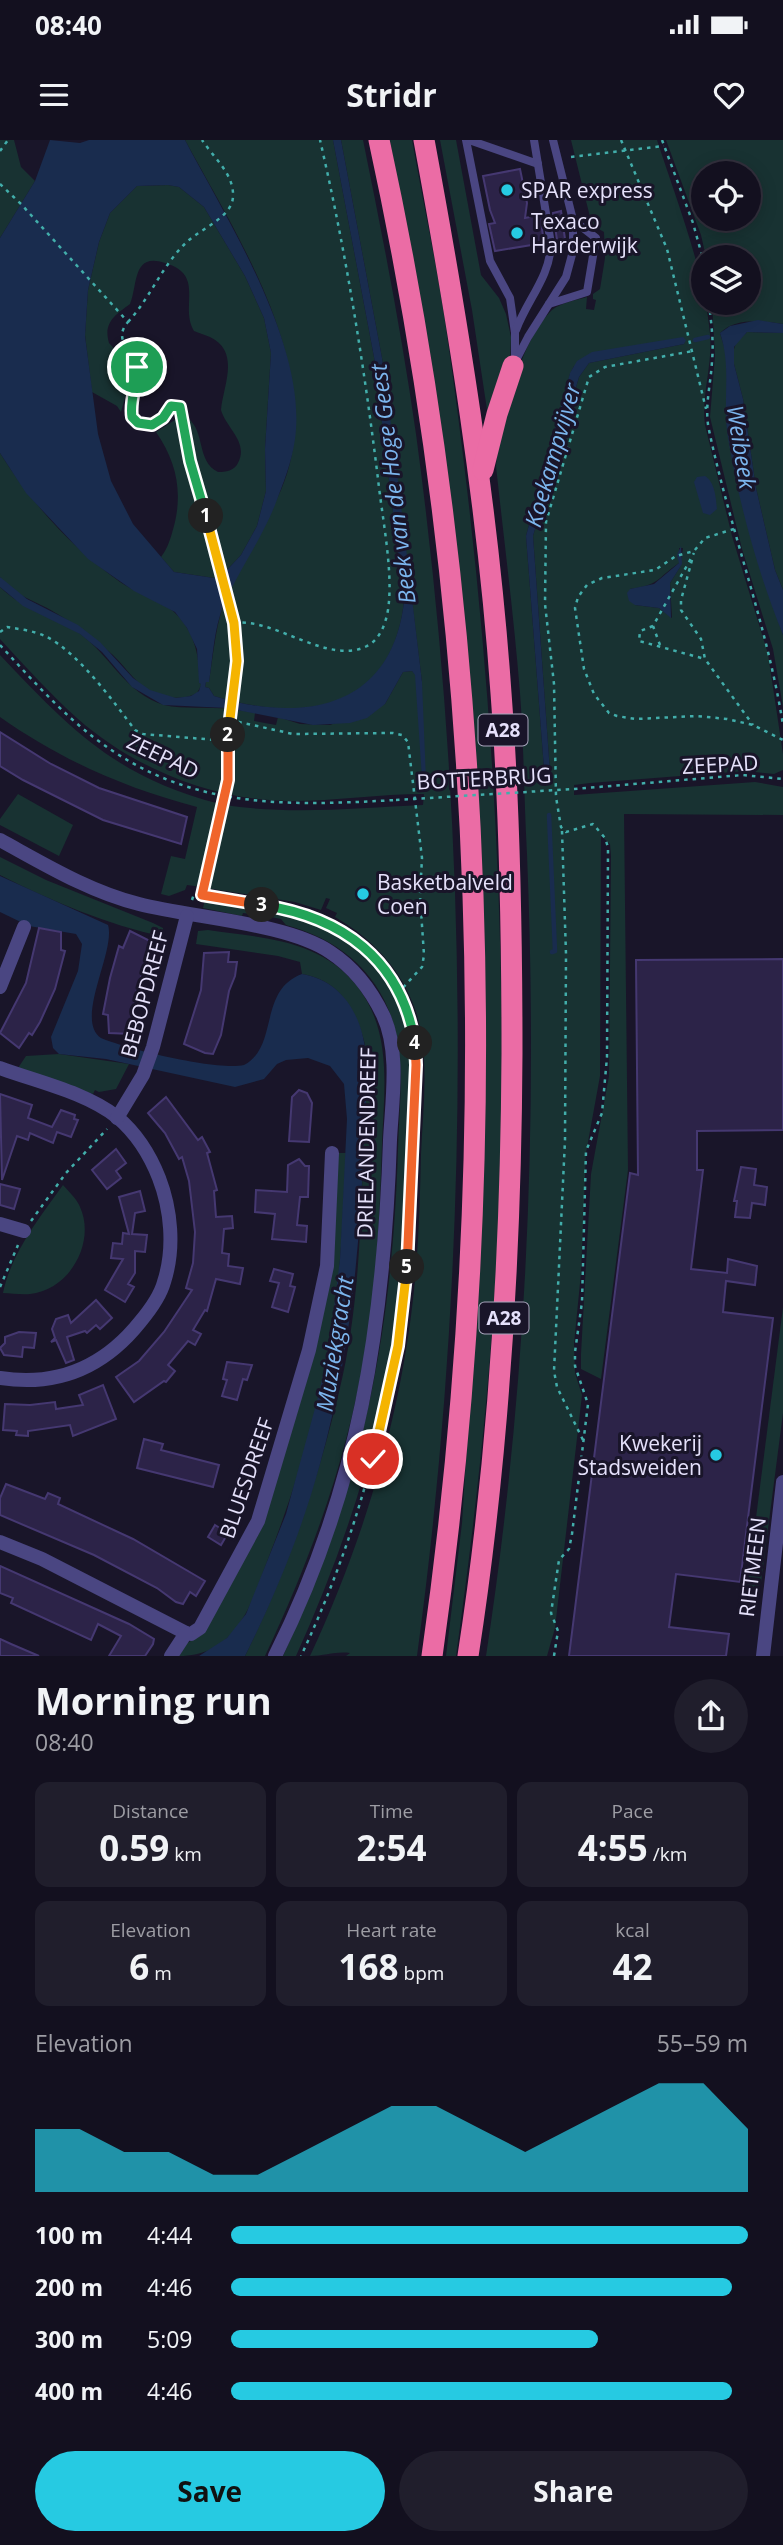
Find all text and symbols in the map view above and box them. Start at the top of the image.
text: 08:40 [35,7,102,43]
text: Stridr [346,73,437,116]
icon: menu [35,76,73,114]
icon: heart [710,76,748,114]
map controls [691,161,761,315]
button: locate [691,161,761,231]
place label: SPAR express [521,176,653,204]
marker: SPAR express [499,182,515,198]
place label: Texaco Harderwijk [531,207,638,259]
marker: Texaco Harderwijk [509,225,525,241]
button: layers [691,245,761,315]
pin [107,337,167,397]
icon: arrive [118,348,156,386]
water label: Beek van de Hoge Geest [361,361,423,606]
water label: Koekampvijver [516,378,588,531]
water label: Weibeek [720,403,765,492]
pin: 1 [188,498,224,534]
text: 1 [200,502,211,528]
road number: A28 [478,715,528,746]
pin: 2 [210,718,246,752]
text: 2 [222,721,233,747]
street label: ZEEPAD [122,727,204,785]
street label: ZEEPAD [681,748,759,780]
street label: BOTTERBRUG [416,760,552,796]
place label: Basketbalveld Coen [377,868,513,920]
marker: Basketbalveld Coen [355,886,371,902]
pin: 3 [244,888,280,922]
text: 3 [256,891,267,917]
street label: BEBOPDREEF [114,927,174,1060]
pin: 4 [398,1026,432,1060]
text: 4 [409,1029,420,1055]
street label: DRIELANDENDREEF [350,1047,382,1239]
pin: 5 [390,1250,424,1284]
text: 5 [401,1253,412,1279]
water label: Muziekgracht [308,1273,361,1414]
road number: A28 [480,1302,528,1334]
street label: BLUESDREEF [212,1414,280,1542]
pin [343,1429,403,1489]
place label: Kwekerij Stadsweiden [578,1429,702,1481]
icon: check [354,1440,392,1478]
marker: Kwekerij Stadsweiden [708,1447,724,1463]
street label: RIETMEEN [732,1516,772,1618]
text: Morning run [35,1674,272,1726]
button: share [674,1679,748,1753]
text: 08:40 [35,1726,94,1758]
text: Distance [112,1798,189,1824]
text: Time [370,1798,413,1824]
text: Pace [612,1798,653,1824]
text: 0.59 [99,1824,169,1871]
text: 2:54 [356,1824,427,1871]
text: 4:55 [578,1824,648,1871]
text: km [169,1841,202,1867]
text: /km [648,1841,687,1867]
text: Elevation [110,1917,191,1943]
text: Heart rate [346,1917,437,1943]
text: kcal [615,1917,650,1943]
text: 6 [129,1943,149,1990]
text: 168 [339,1943,399,1990]
text: 42 [612,1943,653,1990]
text: m [149,1960,172,1986]
text: bpm [399,1960,444,1986]
text: Elevation [35,2027,133,2059]
text: 55–59 m [657,2027,748,2059]
text: 100 m [35,2219,103,2251]
text: 4:44 [147,2219,193,2251]
text: 200 m [35,2271,103,2303]
text: 4:46 [147,2271,193,2303]
text: 300 m [35,2323,103,2355]
text: 5:09 [147,2323,193,2355]
text: 400 m [35,2375,103,2407]
text: 4:46 [147,2375,193,2407]
button: Save [35,2451,385,2531]
button: Share [399,2451,748,2531]

